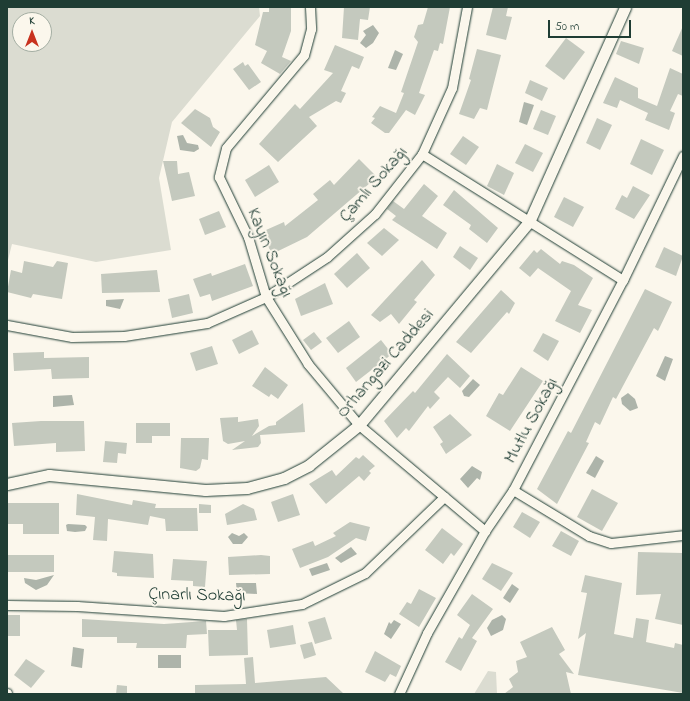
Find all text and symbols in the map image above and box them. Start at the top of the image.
north arrow [12,12,52,52]
scale bar [550,12,633,38]
text: K [29,13,35,29]
text: 50 m [555,18,579,36]
street label: Çamlı Sokağı [335,143,413,227]
street label: Kayın Sokağı [241,205,297,301]
street label: Orhangazi Caddesi [333,305,439,423]
street label: Mutlu Sokağı [500,374,564,468]
street label: Çınarlı Sokağı [148,584,246,608]

